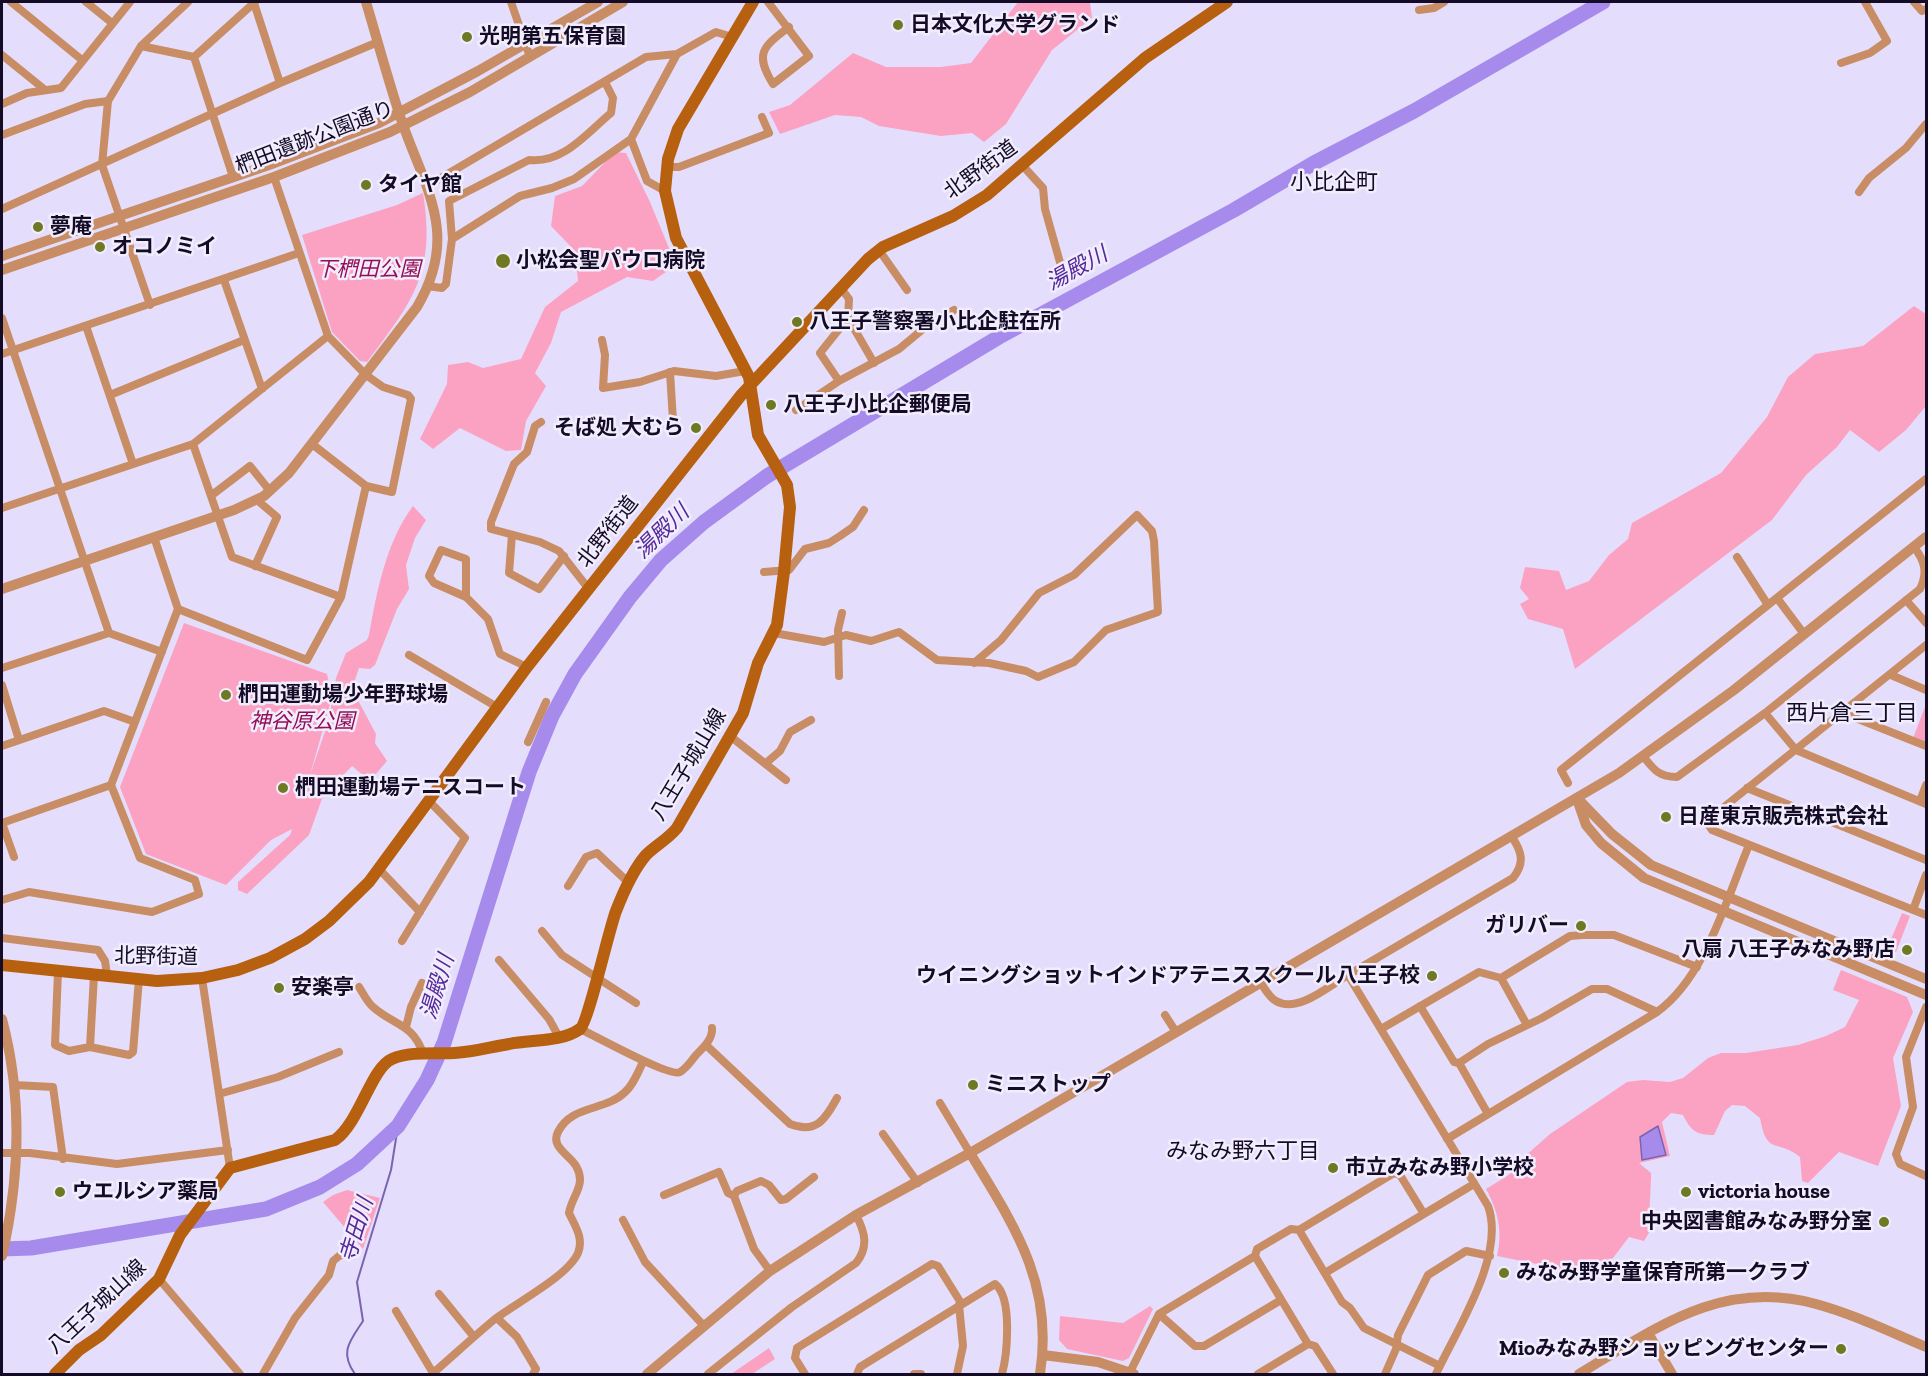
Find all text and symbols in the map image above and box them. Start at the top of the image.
place label: 日本文化大学グランド [910,12,1120,38]
marker: 日本文化大学グランド [891,18,905,32]
place label: 光明第五保育園 [479,24,626,50]
marker: 光明第五保育園 [460,30,474,44]
street label: 椚田遺跡公園通り [232,96,398,180]
street label: 北野街道 [940,135,1022,205]
district label: 小比企町 [1290,170,1378,196]
place label: タイヤ館 [378,172,462,198]
marker: タイヤ館 [359,178,373,192]
place label: 夢庵 [50,214,92,240]
marker: 夢庵 [31,220,45,234]
place label: オコノミイ [112,234,217,260]
marker: オコノミイ [93,240,107,254]
water label: 湯殿川 [1042,241,1112,297]
place label: 小松会聖パウロ病院 [516,248,705,274]
marker: 小松会聖パウロ病院 [494,252,512,270]
park label: 下椚田公園 [316,257,420,283]
place label: 八王子警察署小比企駐在所 [809,309,1061,335]
marker: 八王子警察署小比企駐在所 [790,315,804,329]
place label: 八王子小比企郵便局 [783,392,972,418]
marker: 八王子小比企郵便局 [764,398,778,412]
place label: そば処 大むら [554,415,684,441]
marker: そば処 大むら [689,421,703,435]
street label: 北野街道 [572,491,644,573]
water label: 湯殿川 [629,500,695,564]
place label: 椚田運動場少年野球場 [238,682,448,708]
marker: 椚田運動場少年野球場 [219,688,233,702]
district label: 西片倉三丁目 [1786,701,1918,727]
street label: 八王子城山線 [646,705,732,825]
park label: 神谷原公園 [250,709,354,735]
place label: 椚田運動場テニスコート [295,775,526,801]
marker: 椚田運動場テニスコート [276,781,290,795]
place label: 日産東京販売株式会社 [1678,804,1888,830]
marker: 日産東京販売株式会社 [1659,810,1673,824]
place label: ガリバー [1485,913,1569,939]
marker: ガリバー [1574,919,1588,933]
place label: 八扇 八王子みなみ野店 [1681,937,1895,963]
marker: 八扇 八王子みなみ野店 [1900,943,1914,957]
street label: 北野街道 [114,944,198,970]
water label: 湯殿川 [416,952,460,1022]
place label: ウイニングショットインドアテニススクール八王子校 [916,963,1420,989]
marker: ウイニングショットインドアテニススクール八王子校 [1425,969,1439,983]
place label: 安楽亭 [291,975,354,1001]
marker: 安楽亭 [272,981,286,995]
place label: ミニストップ [985,1072,1111,1098]
marker: ミニストップ [966,1078,980,1092]
district label: みなみ野六丁目 [1166,1139,1320,1165]
place label: 市立みなみ野小学校 [1345,1155,1534,1181]
marker: 市立みなみ野小学校 [1326,1161,1340,1175]
place label: ウエルシア薬局 [72,1179,219,1205]
place label: victoria house [1698,1179,1830,1205]
marker: ウエルシア薬局 [53,1185,67,1199]
marker: victoria house [1679,1185,1693,1199]
water label: 寺田川 [335,1195,379,1265]
place label: 中央図書館みなみ野分室 [1641,1209,1872,1235]
marker: 中央図書館みなみ野分室 [1877,1215,1891,1229]
street label: 八王子城山線 [42,1255,152,1359]
place label: みなみ野学童保育所第一クラブ [1516,1260,1810,1286]
marker: みなみ野学童保育所第一クラブ [1497,1266,1511,1280]
place label: Mioみなみ野ショッピングセンター [1499,1336,1829,1362]
marker: Mioみなみ野ショッピングセンター [1834,1342,1848,1356]

